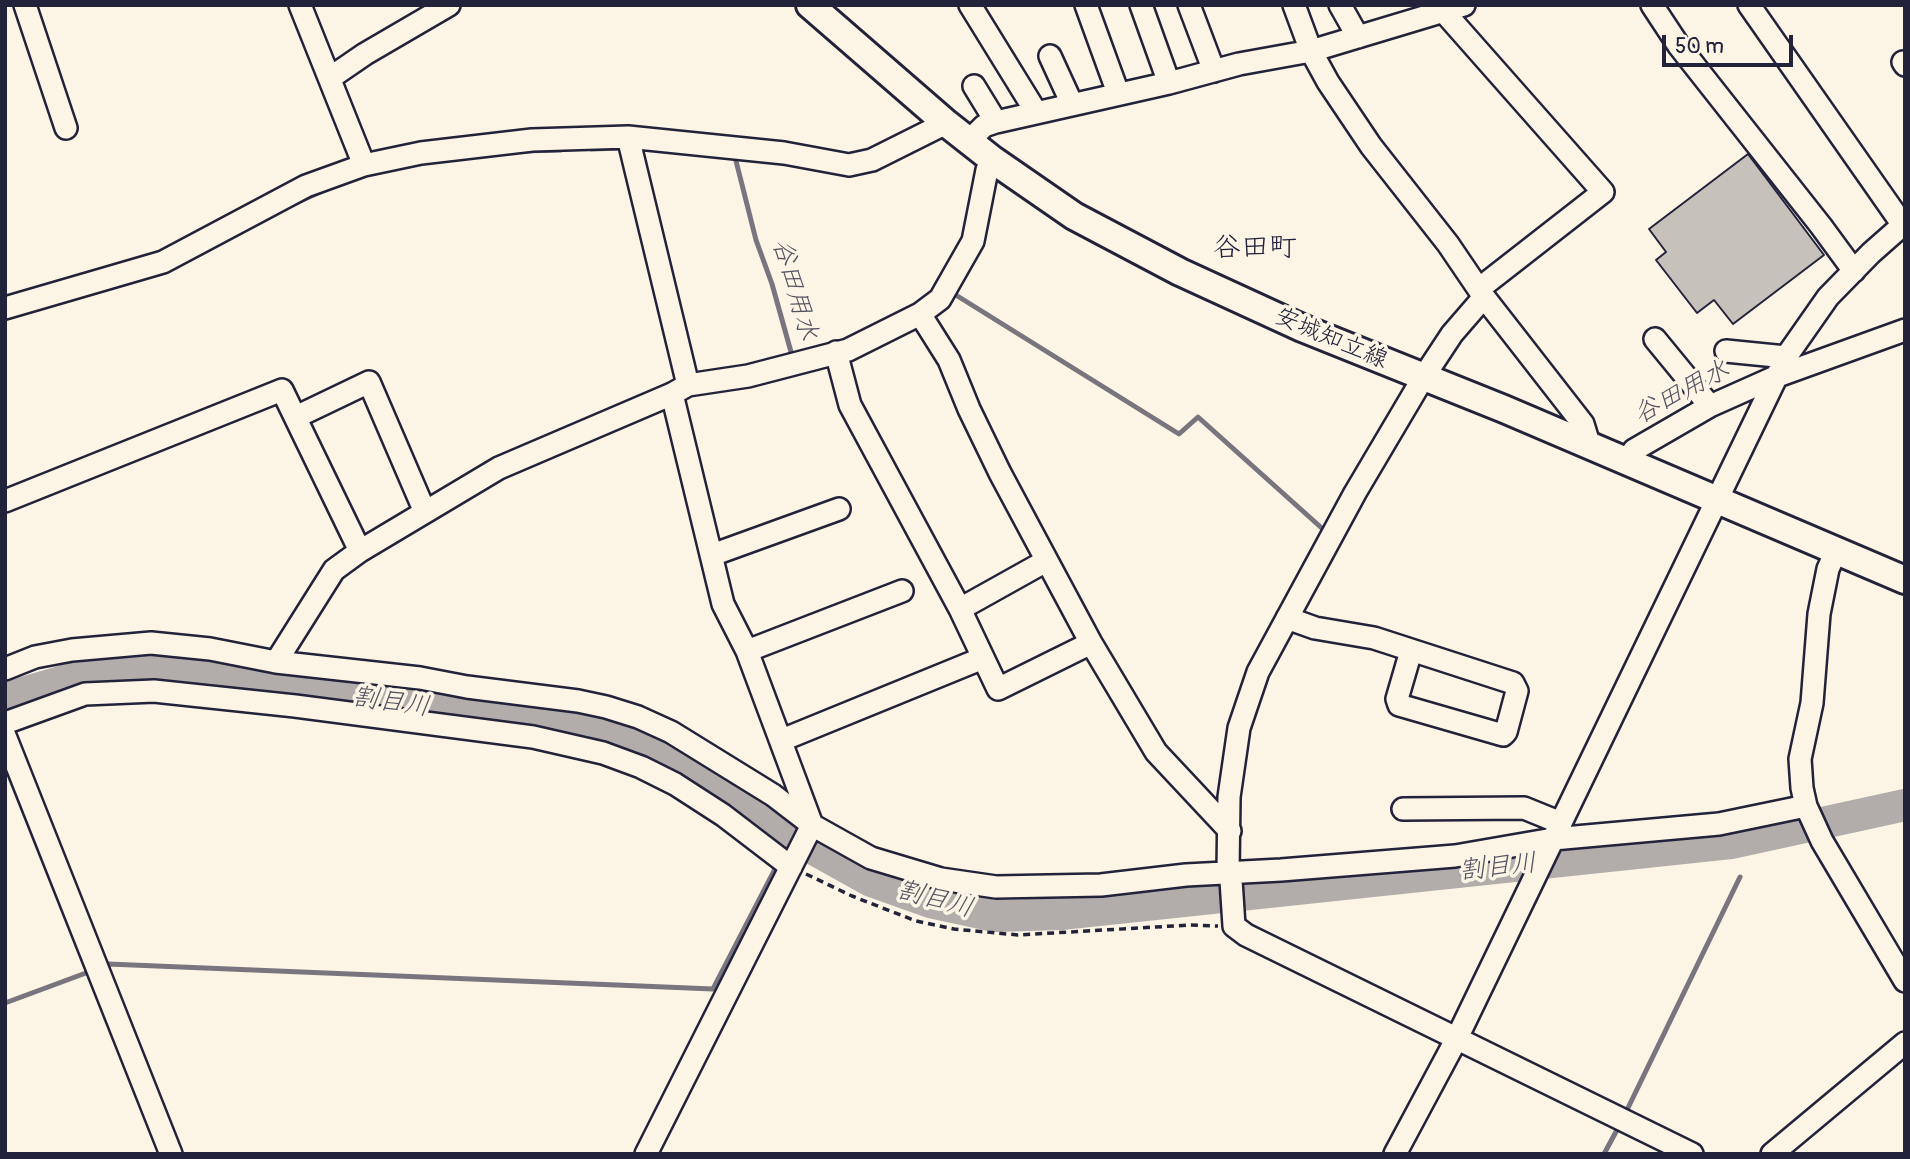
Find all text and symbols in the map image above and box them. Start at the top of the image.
scale bar [1665,21,1796,65]
text: 50 m [1675,33,1724,60]
district label: 谷田町 [1213,232,1297,266]
water label: 谷田用水 [765,236,823,344]
street label: 安城知立線 [1270,302,1392,376]
water label: 谷田用水 [1629,355,1735,431]
water label: 割目川 [350,682,432,724]
water label: 割目川 [1458,848,1538,888]
water label: 割目川 [893,875,977,925]

